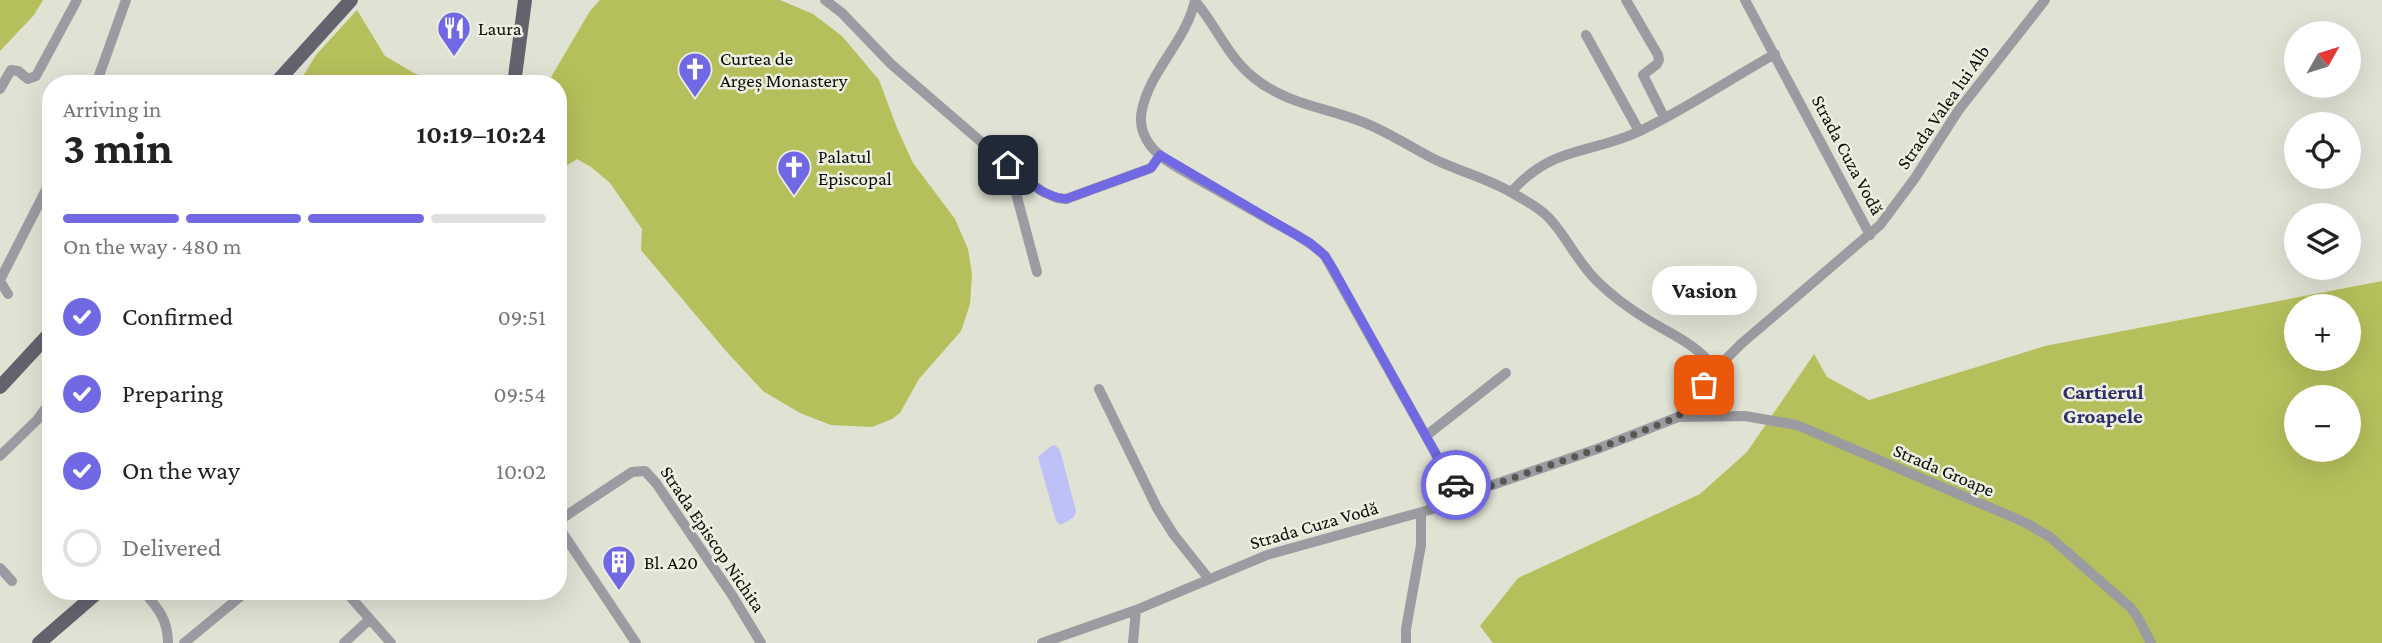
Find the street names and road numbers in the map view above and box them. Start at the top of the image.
street label: Strada Valea lui Alb [1892,41,1994,173]
street label: Strada Cuza Vodă [1808,92,1888,219]
street label: Strada Groape [1890,439,1998,501]
street label: Strada Episcop Nichita [656,462,770,616]
street label: Strada Cuza Vodă [1247,497,1381,553]

